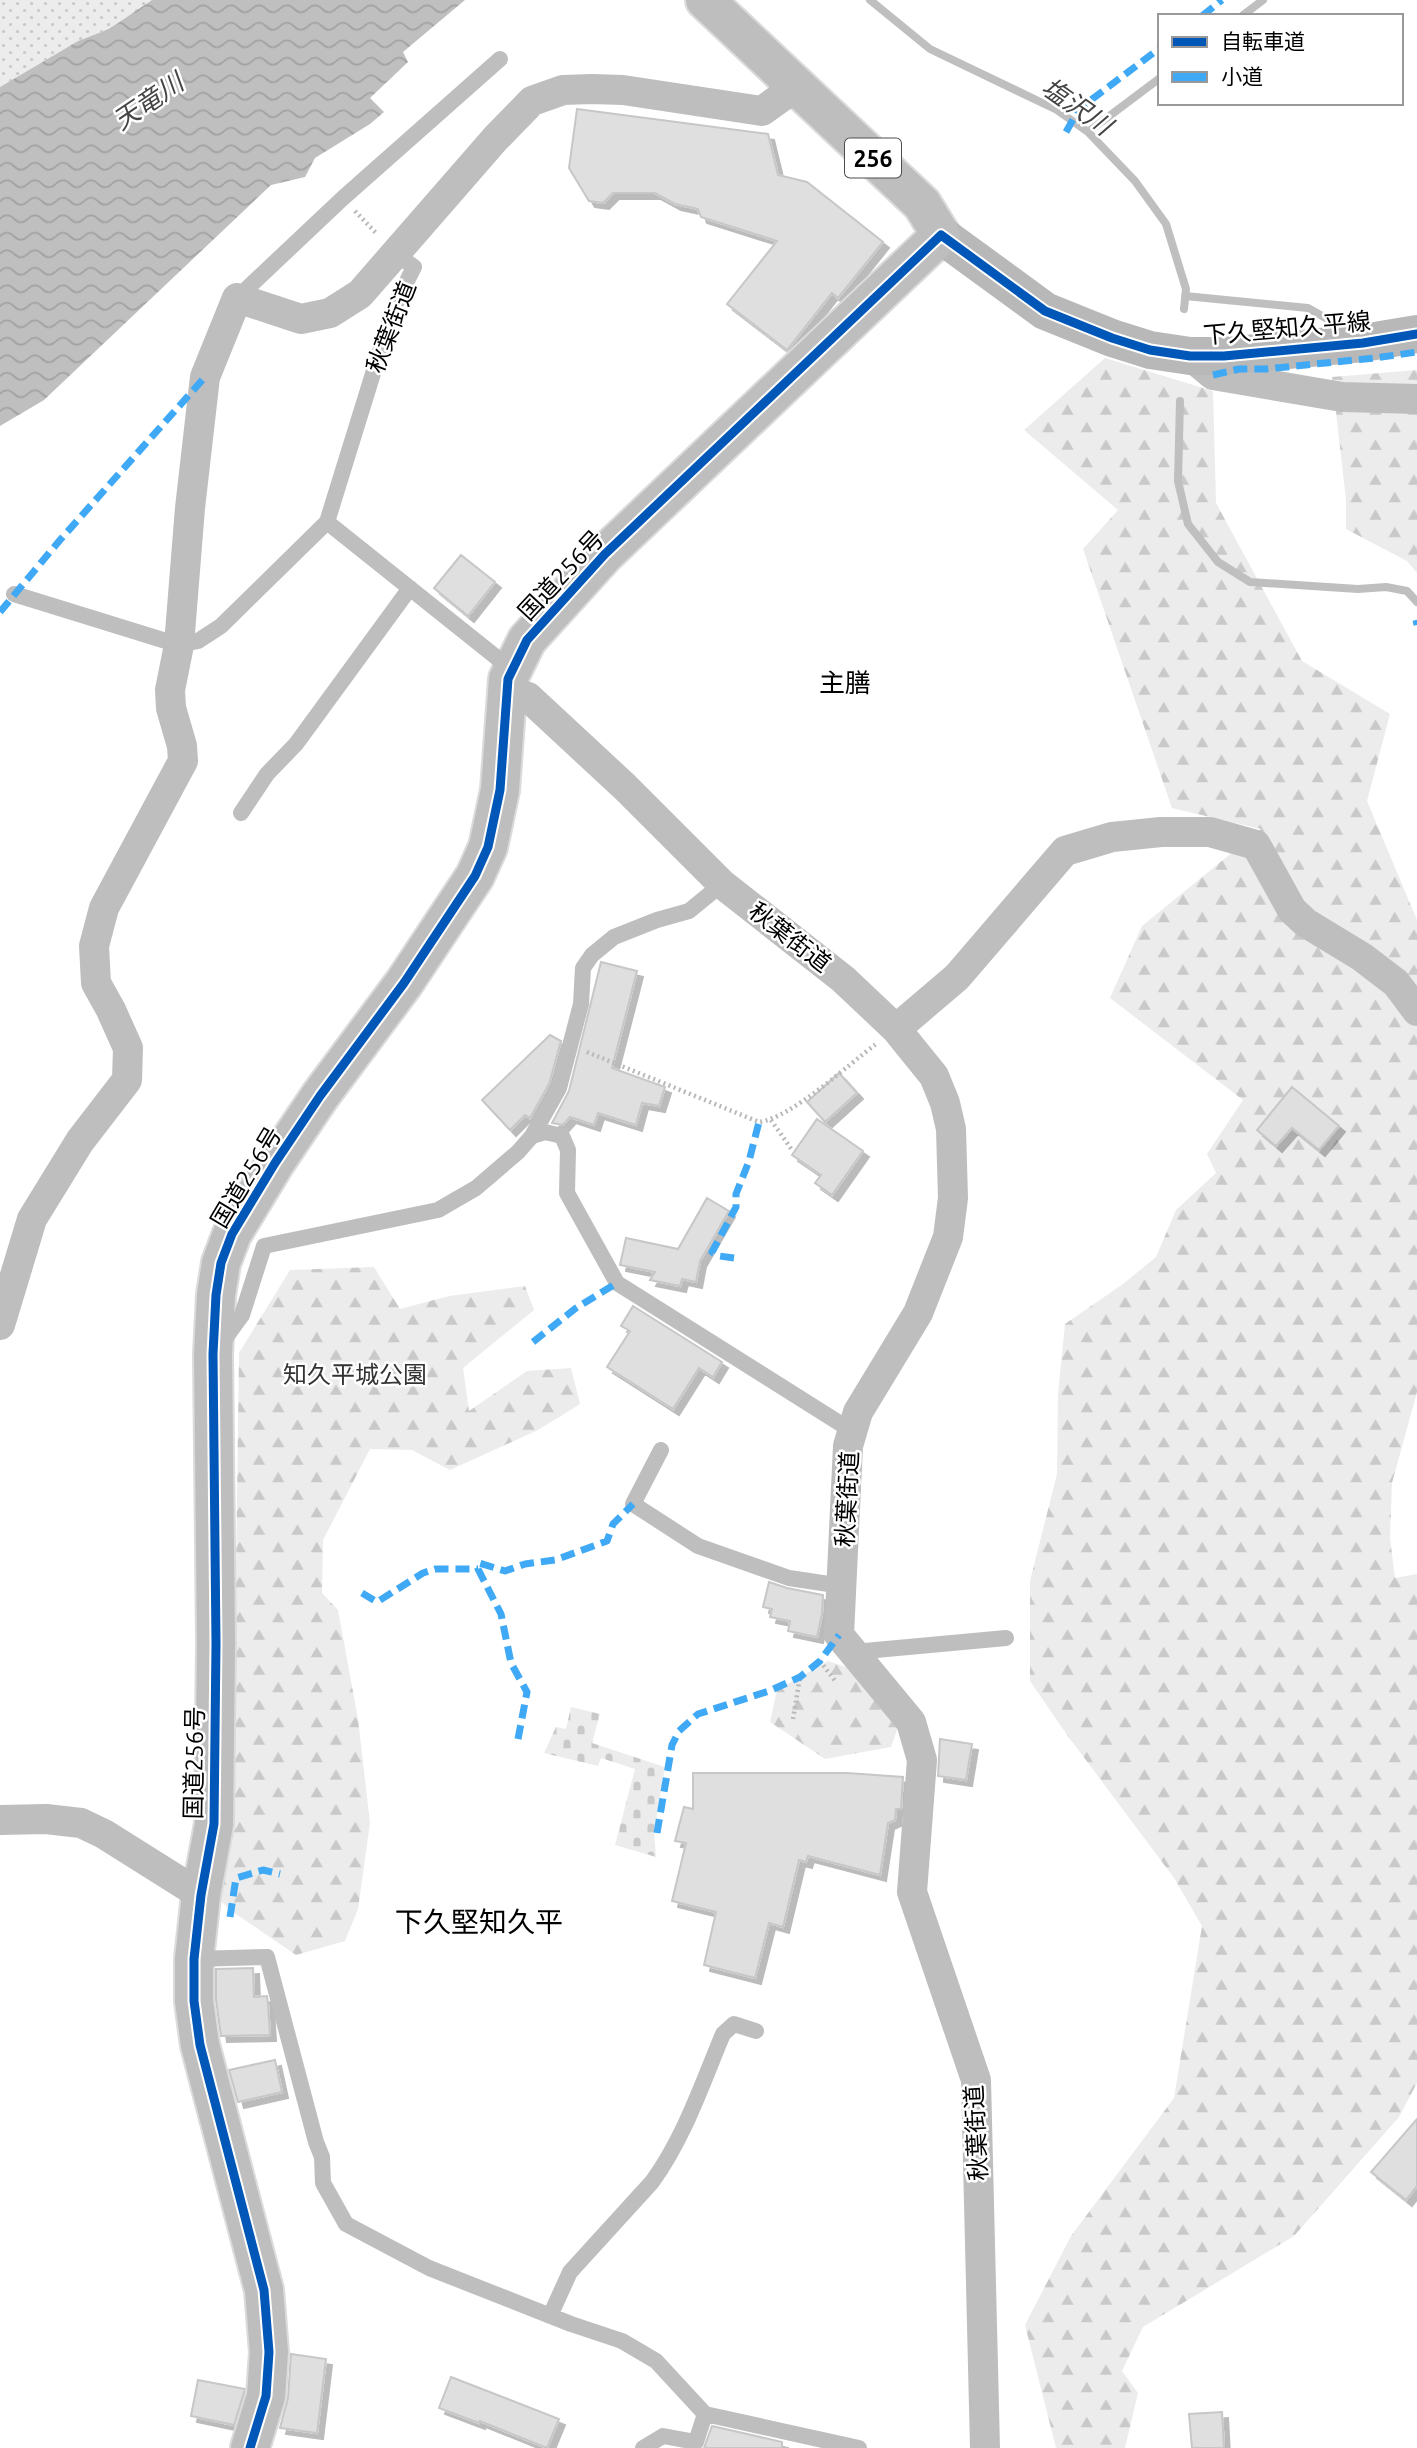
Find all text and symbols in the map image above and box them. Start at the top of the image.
legend [1158,14,1403,105]
text: 自転車道 [1221,29,1305,53]
text: 小道 [1221,64,1263,88]
water label: 天竜川 [108,65,191,135]
water label: 塩沢川 [1037,72,1120,142]
road number: 256 [845,139,901,178]
street label: 秋葉街道 [361,277,421,377]
street label: 下久堅知久平線 [1202,307,1372,349]
street label: 国道256号 [513,525,609,625]
district label: 主膳 [819,668,871,697]
street label: 秋葉街道 [744,897,836,977]
street label: 国道256号 [205,1122,287,1232]
park label: 知久平城公園 [283,1361,427,1388]
street label: 秋葉街道 [831,1450,863,1548]
street label: 国道256号 [180,1706,208,1820]
district label: 下久堅知久平 [395,1906,563,1937]
street label: 秋葉街道 [960,2084,992,2182]

